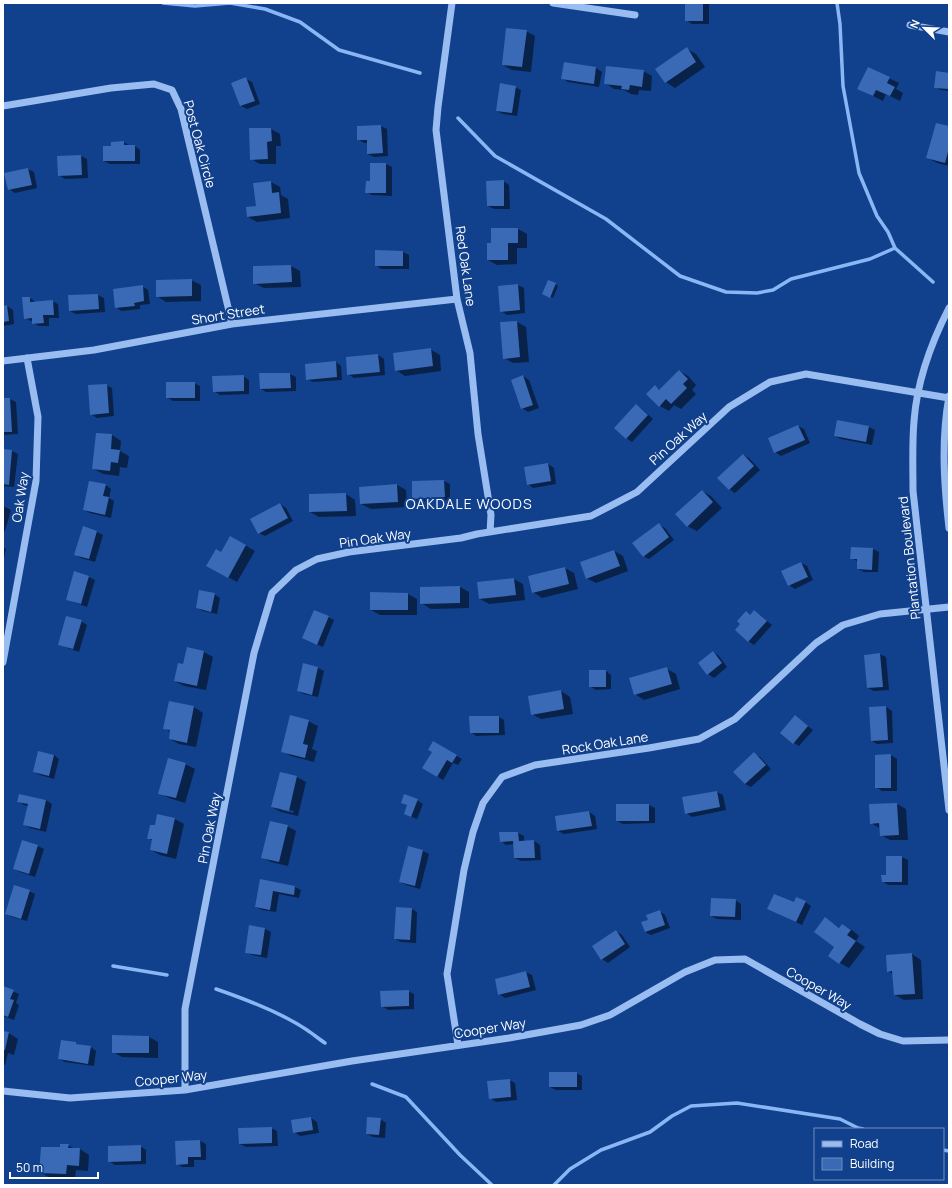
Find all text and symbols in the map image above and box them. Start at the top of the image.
north arrow [904,8,944,48]
text: N [906,17,923,30]
street label: Post Oak Circle [180,98,220,190]
street label: Red Oak Lane [451,225,481,308]
street label: Short Street [190,299,266,329]
street label: Pin Oak Way [645,407,711,469]
street label: Oak Way [7,470,33,524]
district label: OAKDALE WOODS [405,494,533,513]
street label: Plantation Boulevard [894,495,924,621]
street label: Pin Oak Way [338,524,412,552]
street label: Rock Oak Lane [561,727,650,759]
street label: Pin Oak Way [193,791,225,865]
street label: Cooper Way [783,962,855,1014]
street label: Cooper Way [453,1013,527,1043]
street label: Cooper Way [134,1065,208,1091]
legend [814,1128,944,1180]
text: Road [850,1135,878,1152]
scale bar [10,1154,98,1180]
text: Building [850,1155,894,1172]
text: 50 m [16,1159,43,1176]

